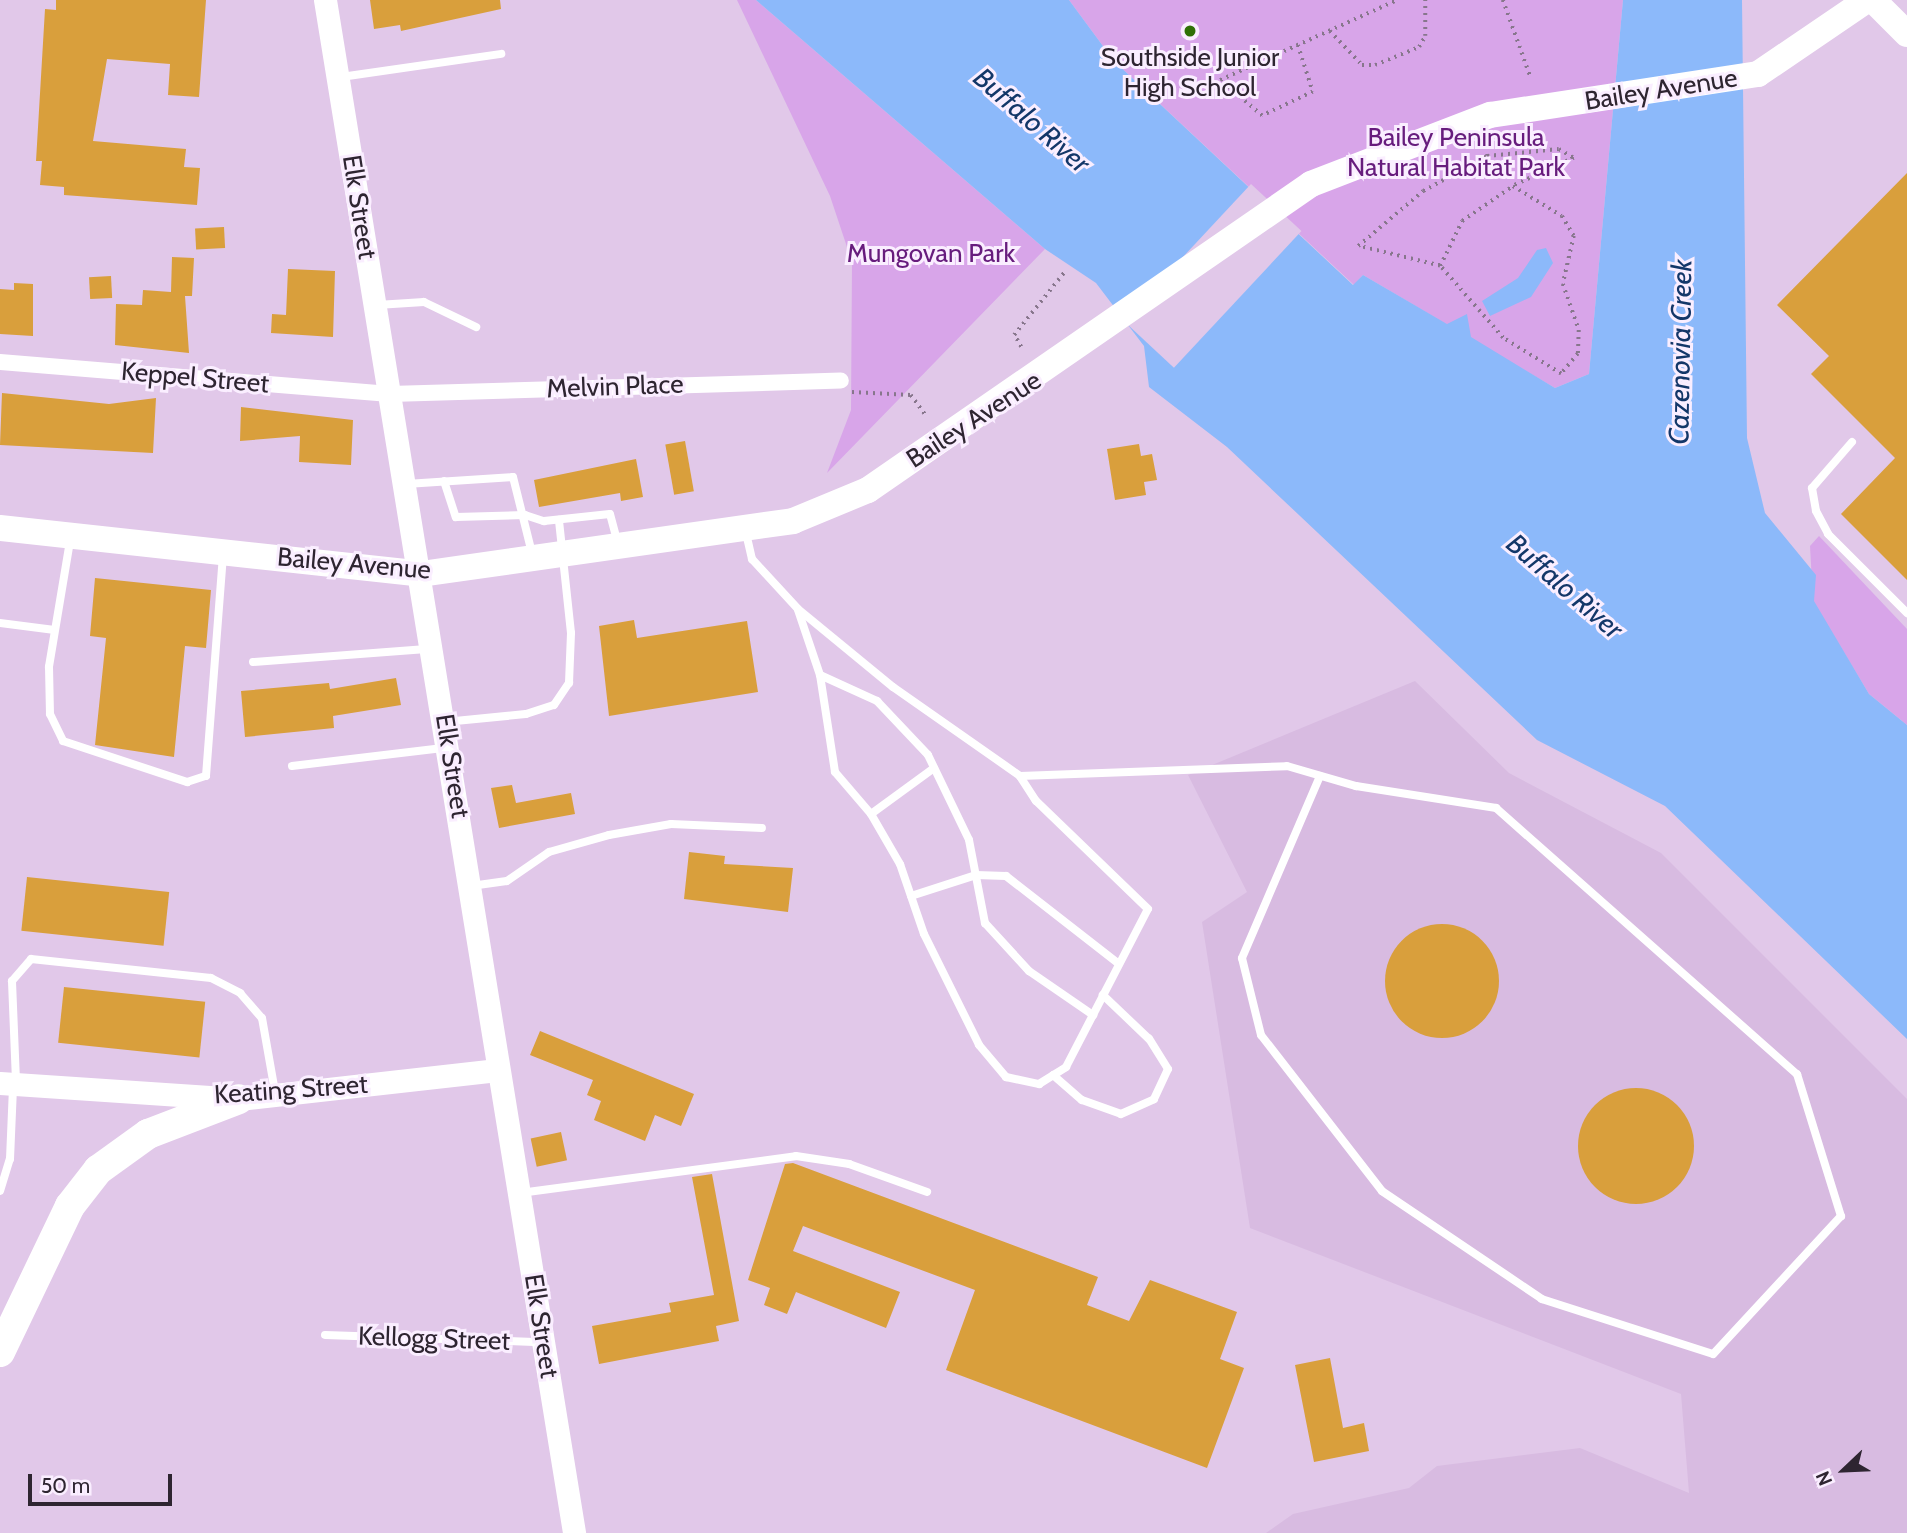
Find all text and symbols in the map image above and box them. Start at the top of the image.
marker: Southside Junior High School [1182,23,1198,39]
place label: Southside Junior High School [1101,42,1279,104]
water label: Buffalo River [967,60,1097,180]
street label: Bailey Avenue [1582,63,1740,117]
park label: Bailey Peninsula Natural Habitat Park [1347,122,1565,184]
street label: Elk Street [335,153,383,261]
park label: Mungovan Park [847,238,1015,270]
water label: Cazenovia Creek [1662,259,1698,445]
street label: Keppel Street [120,356,270,400]
street label: Bailey Avenue [901,365,1047,475]
street label: Melvin Place [546,369,684,405]
water label: Buffalo River [1500,526,1630,646]
street label: Bailey Avenue [276,542,432,586]
street label: Elk Street [428,712,476,820]
street label: Keating Street [213,1069,369,1111]
street label: Elk Street [517,1272,565,1380]
street label: Kellogg Street [357,1321,511,1357]
north arrow [1809,1435,1879,1505]
scale bar [32,1460,175,1504]
text: N [1811,1468,1837,1489]
text: 50 m [41,1473,90,1498]

